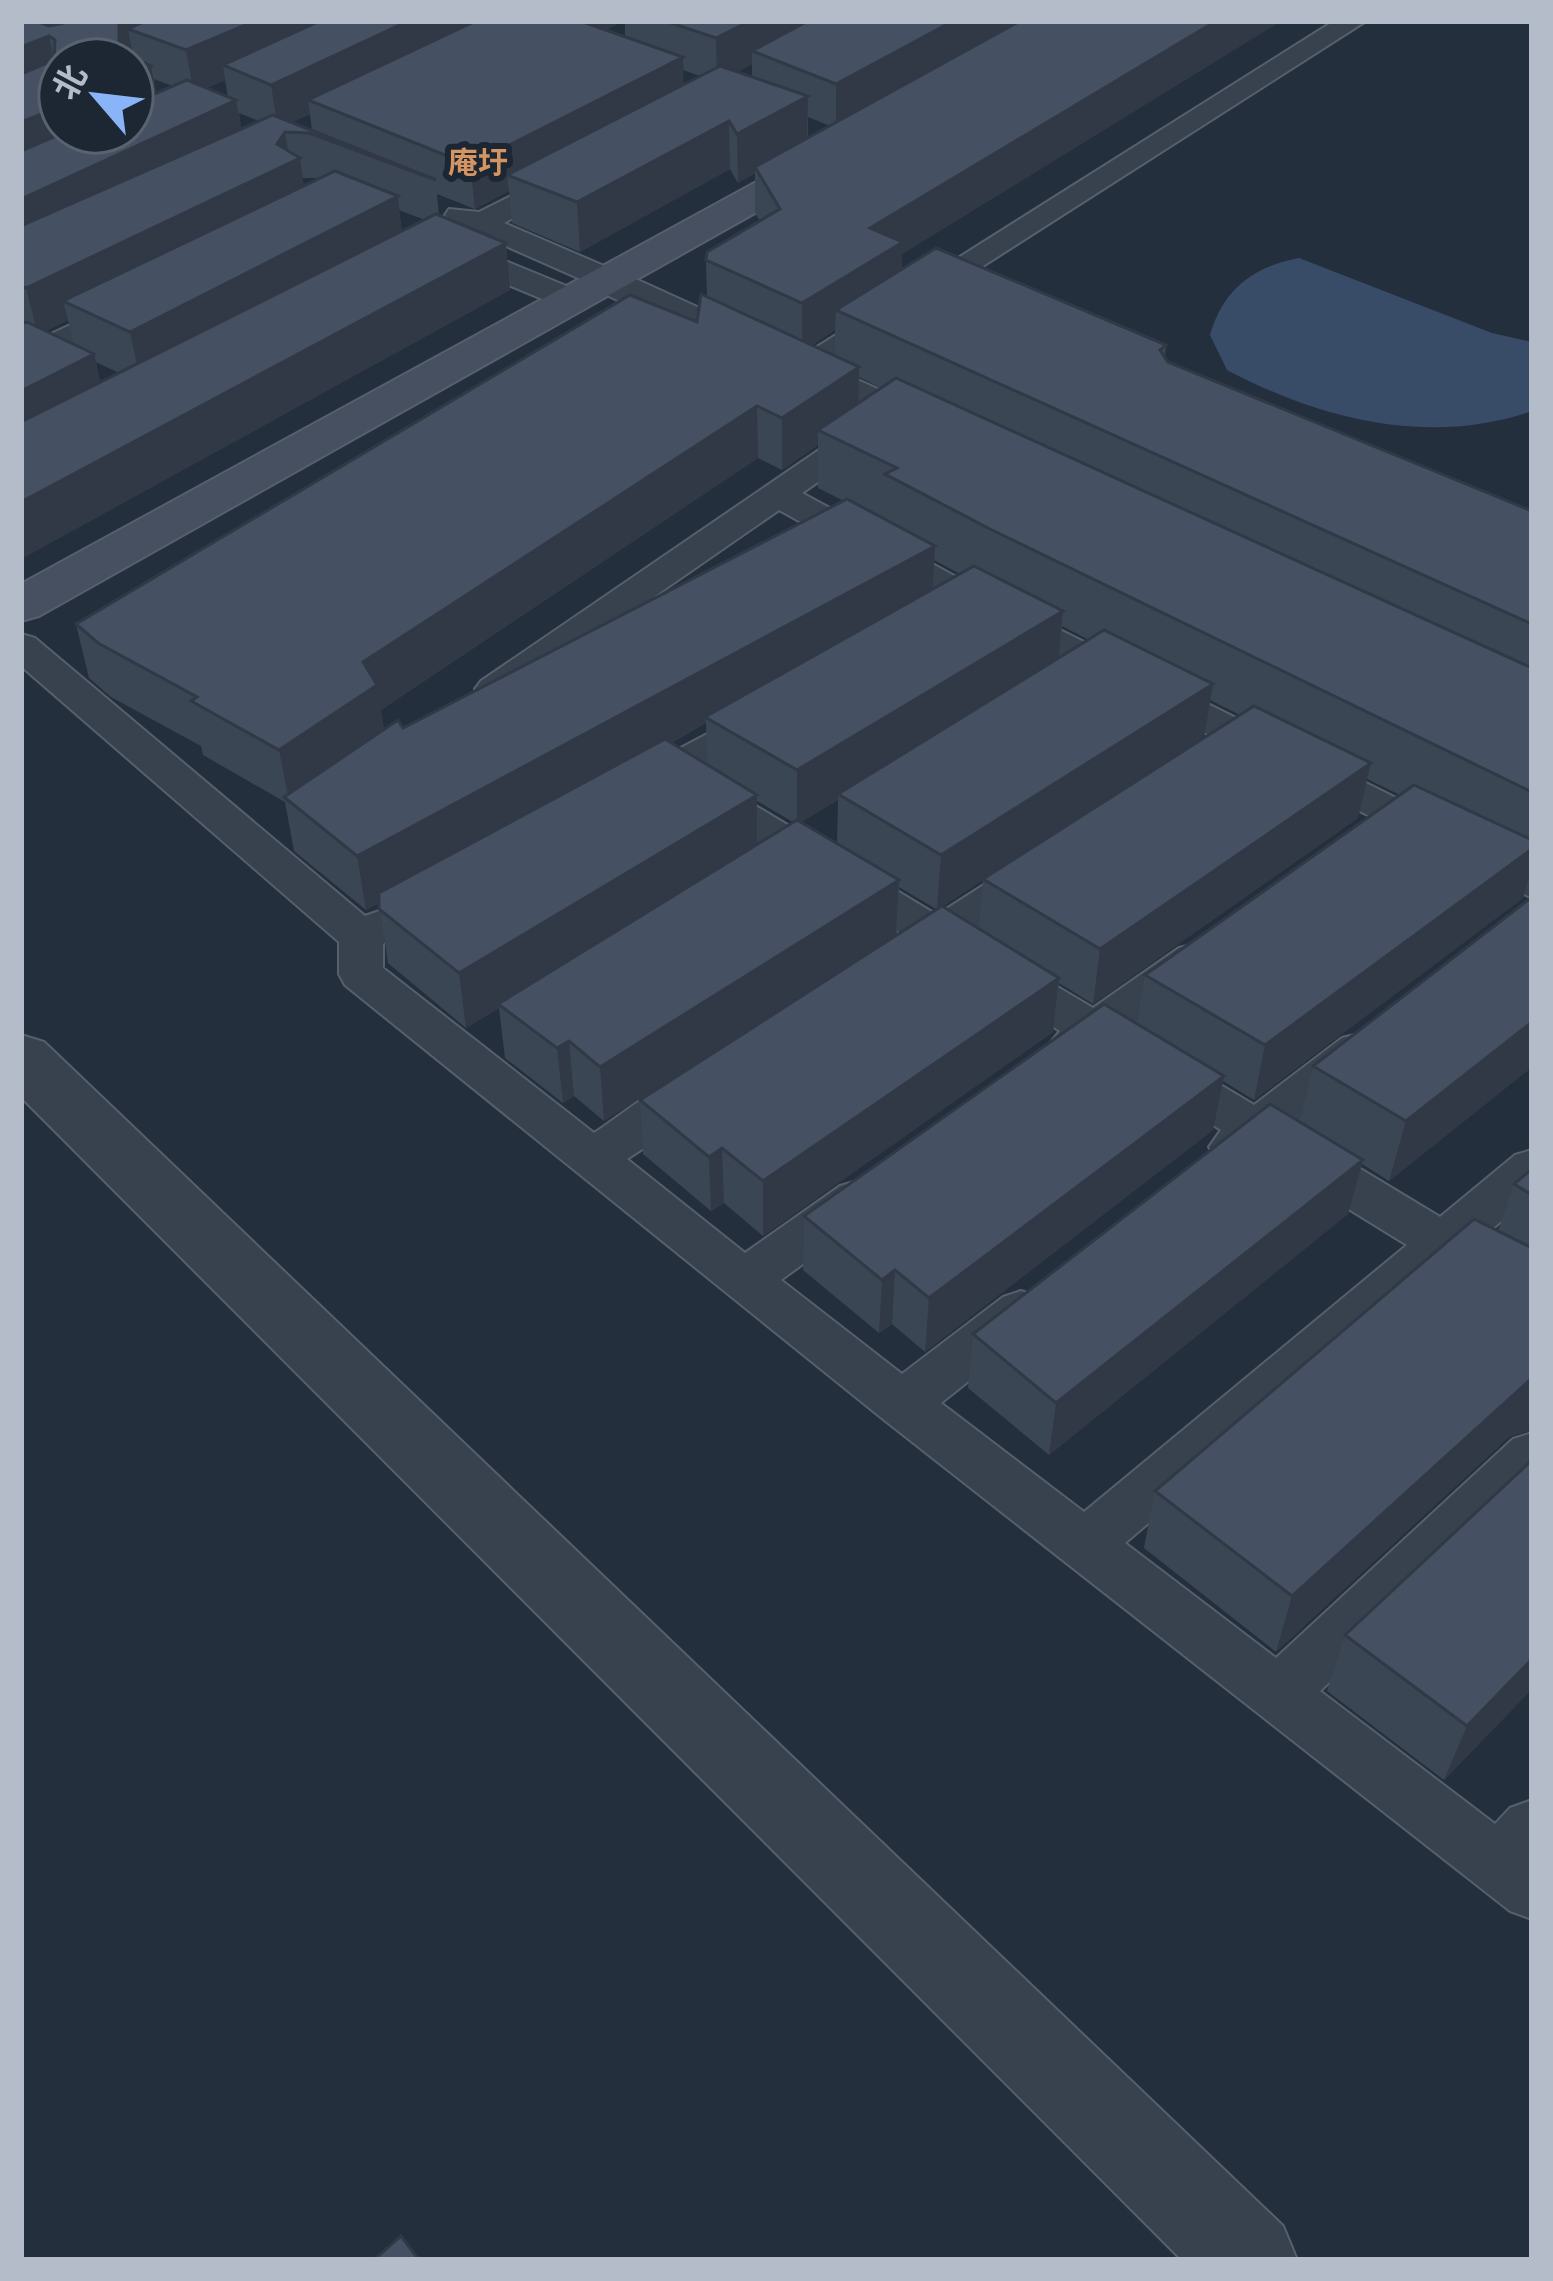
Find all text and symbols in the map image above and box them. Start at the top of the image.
north arrow [36,36,156,156]
text: 北 [43,57,94,105]
district label: 庵圩 [448,143,508,179]

